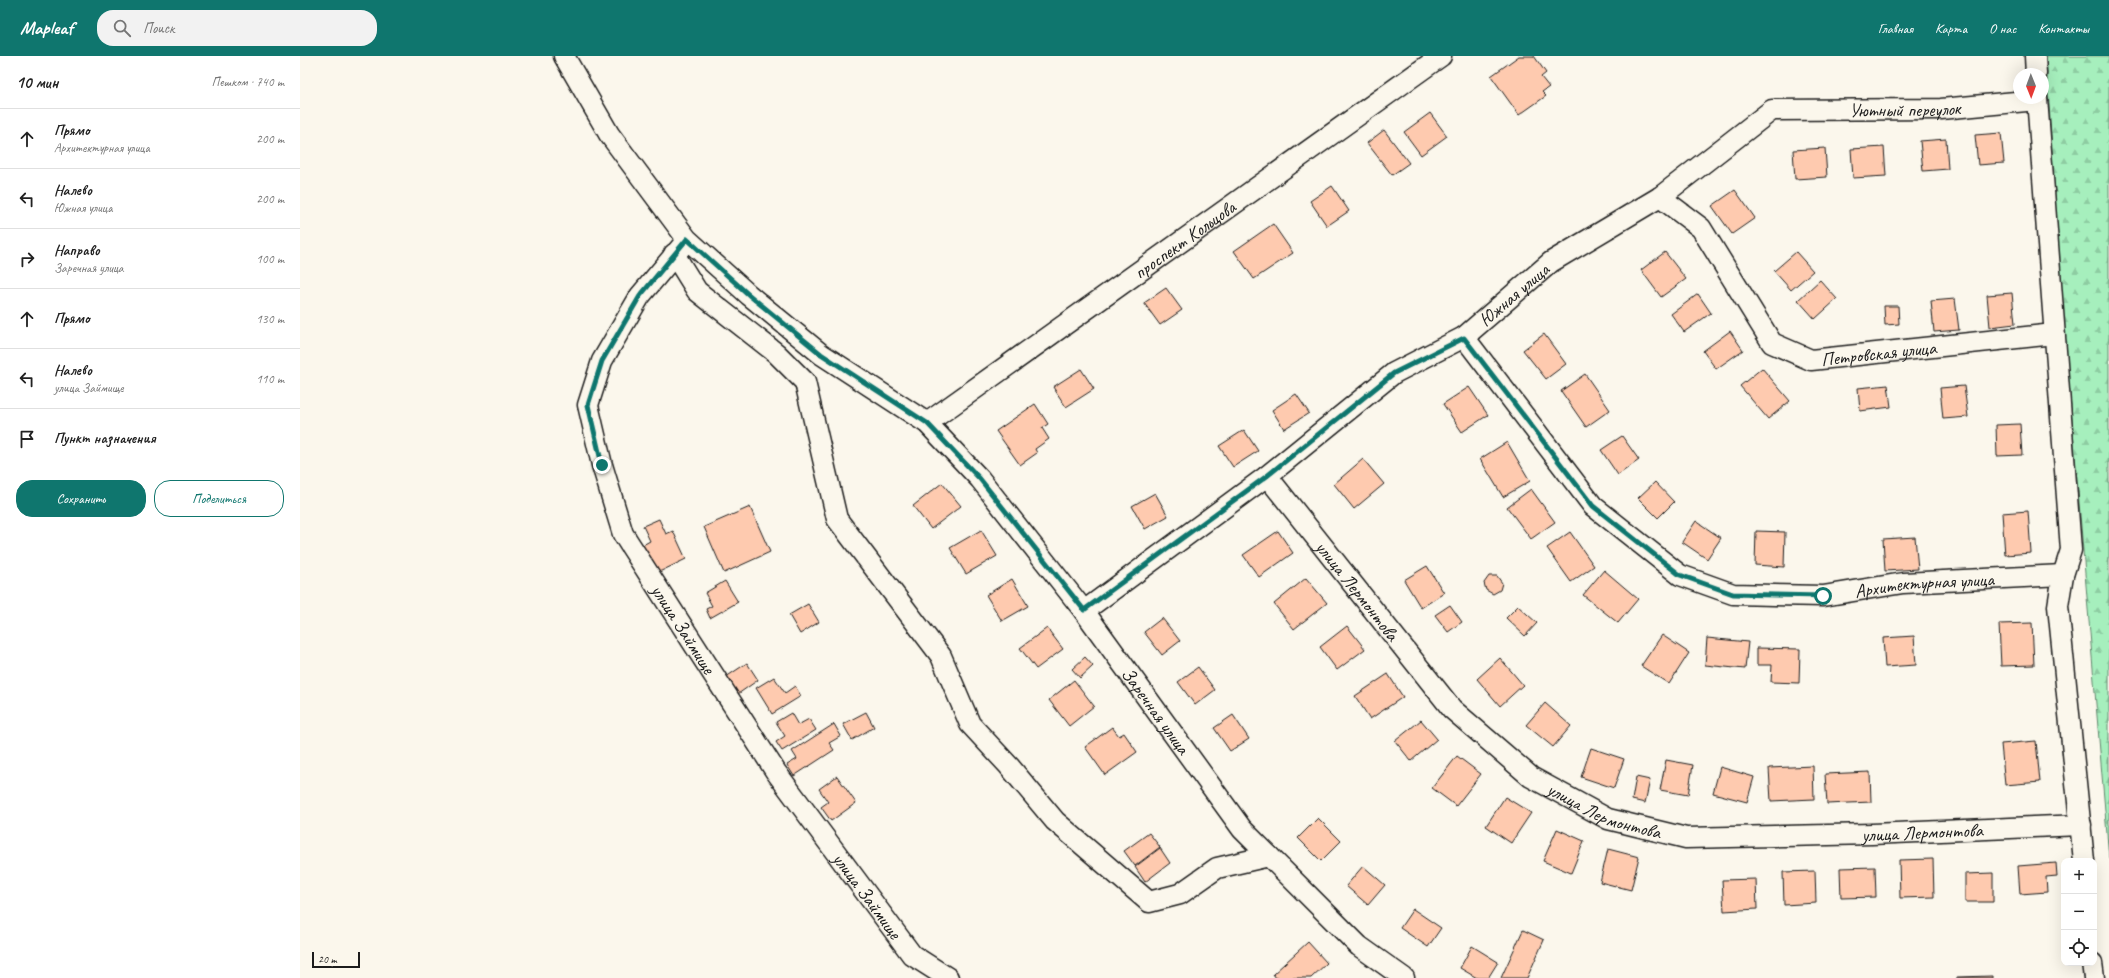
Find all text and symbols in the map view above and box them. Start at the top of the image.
search box [97,10,377,46]
text: Mapleaf [20,16,73,40]
icon: search [111,17,133,39]
text: Поиск [143,19,175,38]
text: Главная [1878,20,1913,37]
text: Карта [1935,20,1967,37]
text: О нас [1989,20,2016,37]
text: Контакты [2038,20,2089,37]
north arrow [2013,68,2049,104]
text: 10 мин [16,72,58,93]
text: Пешком · 740 m [211,74,284,90]
street label: Уютный переулок [1849,96,1963,123]
text: Прямо [54,121,90,140]
icon: ahead [16,128,38,150]
text: 200 m [256,131,284,147]
text: Архитектурная улица [54,140,150,156]
text: Налево [54,181,92,200]
icon: left [16,188,38,210]
text: 200 m [256,191,284,207]
street label: проспект Кольцова [1129,195,1242,285]
text: Южная улица [54,200,112,216]
text: Направо [54,241,100,260]
icon: right [16,248,38,270]
text: 100 m [256,251,284,267]
street label: Южная улица [1474,257,1555,332]
text: Заречная улица [54,260,124,276]
icon: ahead [16,308,38,330]
text: Прямо [54,309,90,328]
text: 130 m [256,311,284,327]
street label: Петровская улица [1820,336,1939,372]
text: Налево [54,361,92,380]
icon: left [16,368,38,390]
text: 110 m [256,371,284,387]
text: улица Займище [54,380,123,396]
icon: arrive [16,428,38,450]
text: Пункт назначения [54,429,156,448]
route end [593,456,611,474]
button: Сохранить [16,480,146,517]
button: Поделиться [154,480,284,517]
street label: улица Лермонтова [1309,535,1405,647]
street label: Архитектурная улица [1853,567,1996,604]
street label: улица Займище [645,579,722,680]
route start [1814,587,1832,605]
street label: Заречная улица [1116,663,1196,761]
street label: улица Лермонтова [1542,777,1665,845]
street label: улица Лермонтова [1860,818,1985,847]
street label: улица Займище [826,847,908,945]
map controls [2061,858,2097,966]
button: + [2061,858,2097,894]
button: − [2061,894,2097,930]
button: locate [2061,930,2097,966]
scale bar [312,950,360,969]
text: 20 m [318,952,337,966]

